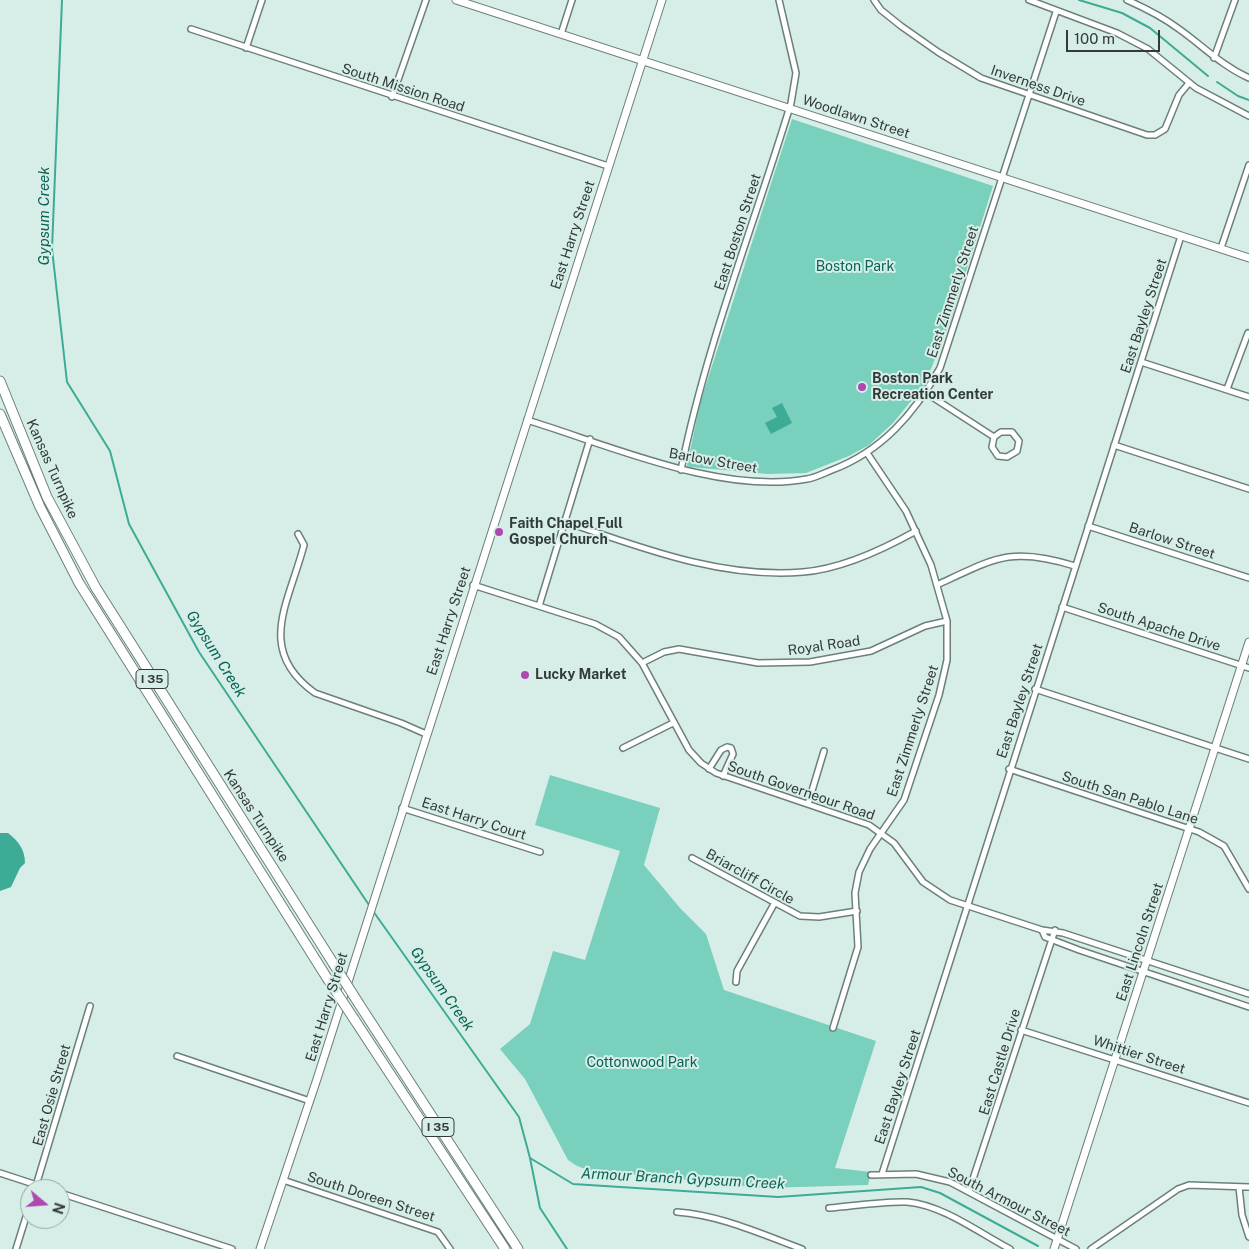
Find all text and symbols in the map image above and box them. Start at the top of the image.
scale bar [1069,20,1163,52]
text: 100 m [1074,30,1115,47]
street label: South Mission Road [339,60,467,116]
street label: Inverness Drive [988,62,1088,110]
street label: Woodlawn Street [800,92,912,142]
water label: Gypsum Creek [35,167,53,265]
street label: East Boston Street [711,171,765,293]
street label: East Harry Street [547,178,599,292]
street label: East Zimmerly Street [924,224,982,360]
street label: East Bayley Street [1117,256,1171,376]
park label: Boston Park [816,259,894,275]
place label: Boston Park Recreation Center [872,371,993,404]
marker: Boston Park Recreation Center [856,381,868,393]
street label: Kansas Turnpike [23,417,81,521]
street label: Barlow Street [667,445,759,477]
place label: Faith Chapel Full Gospel Church [509,516,623,548]
street label: Barlow Street [1127,519,1217,563]
marker: Faith Chapel Full Gospel Church [493,526,505,538]
street label: East Harry Street [423,564,475,678]
street label: South Apache Drive [1095,599,1223,655]
water label: Gypsum Creek [182,607,250,701]
street label: Royal Road [787,633,861,659]
street label: East Bayley Street [993,641,1047,761]
street label: East Zimmerly Street [884,663,942,799]
place label: Lucky Market [535,667,626,683]
marker: Lucky Market [519,669,531,681]
road number: I 35 [136,670,168,689]
street label: South Governeour Road [725,758,877,824]
street label: Kansas Turnpike [220,767,292,865]
street label: South San Pablo Lane [1060,768,1200,828]
street label: East Harry Court [420,794,528,844]
street label: Briarcliff Circle [703,846,797,908]
street label: East Lincoln Street [1113,881,1167,1003]
water label: Gypsum Creek [406,943,478,1035]
street label: East Harry Street [302,950,352,1064]
street label: East Castle Drive [976,1007,1024,1117]
street label: East Bayley Street [871,1027,925,1147]
street label: Whittier Street [1091,1032,1187,1078]
street label: East Osie Street [29,1042,75,1148]
park label: Cottonwood Park [586,1055,698,1071]
road number: I 35 [422,1118,454,1136]
street label: South Armour Street [945,1164,1073,1240]
water label: Armour Branch Gypsum Creek [581,1165,785,1193]
street label: South Doreen Street [305,1168,437,1226]
north arrow [20,1179,70,1229]
text: N [49,1201,68,1216]

